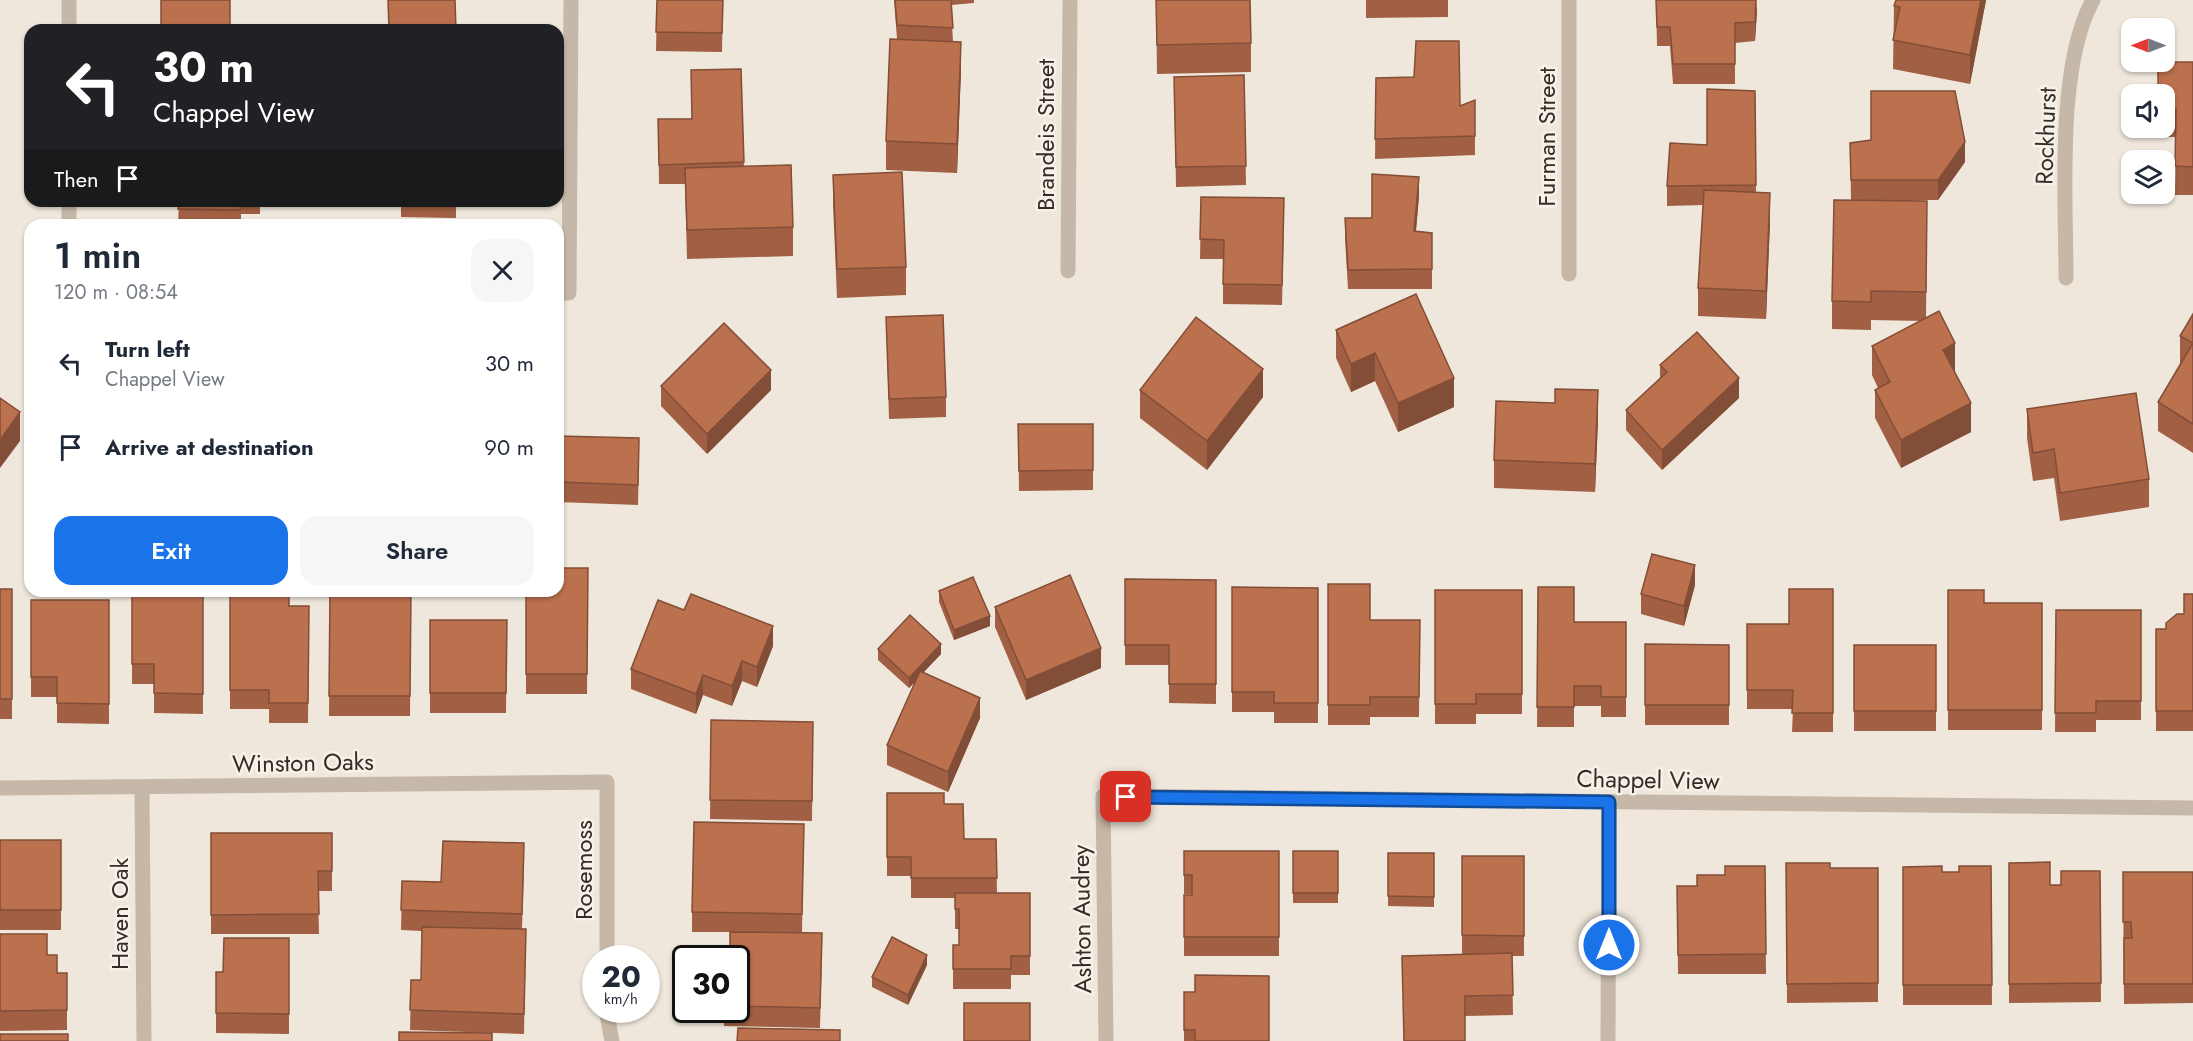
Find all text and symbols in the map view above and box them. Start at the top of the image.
north arrow [2121,18,2175,72]
map controls [2121,18,2175,204]
text: 30 m [153,37,254,98]
icon: left [54,48,132,126]
street label: Brandeis Street [1028,59,1063,211]
street label: Furman Street [1529,67,1564,207]
button: sound [2121,84,2175,138]
street label: Rockhurst [2026,86,2065,185]
text: Chappel View [153,93,314,132]
button: layers [2121,150,2175,204]
icon: arrive [111,162,144,195]
text: Then [54,163,99,195]
text: 1 min [54,229,141,281]
button: close [471,239,534,302]
text: 120 m · 08:54 [54,278,178,307]
text: Turn left [105,333,190,365]
icon: left [54,347,87,380]
text: 30 m [485,347,534,379]
text: Chappel View [105,365,225,394]
icon: arrive [54,431,87,464]
text: Arrive at destination [105,431,314,463]
text: 90 m [484,431,534,463]
button: Exit [54,516,288,585]
button: Share [300,516,534,585]
street label: Winston Oaks [232,744,374,781]
street label: Chappel View [1576,761,1721,798]
pin [1100,771,1151,822]
icon: arrive [1109,780,1142,813]
street label: Rosemoss [566,820,601,920]
street label: Ashton Audrey [1063,844,1100,994]
street label: Haven Oak [102,858,137,970]
position arrow [1577,913,1641,977]
speed limit sign: 30 [672,945,750,1023]
text: 20 [601,955,641,998]
text: km/h [604,988,638,1010]

